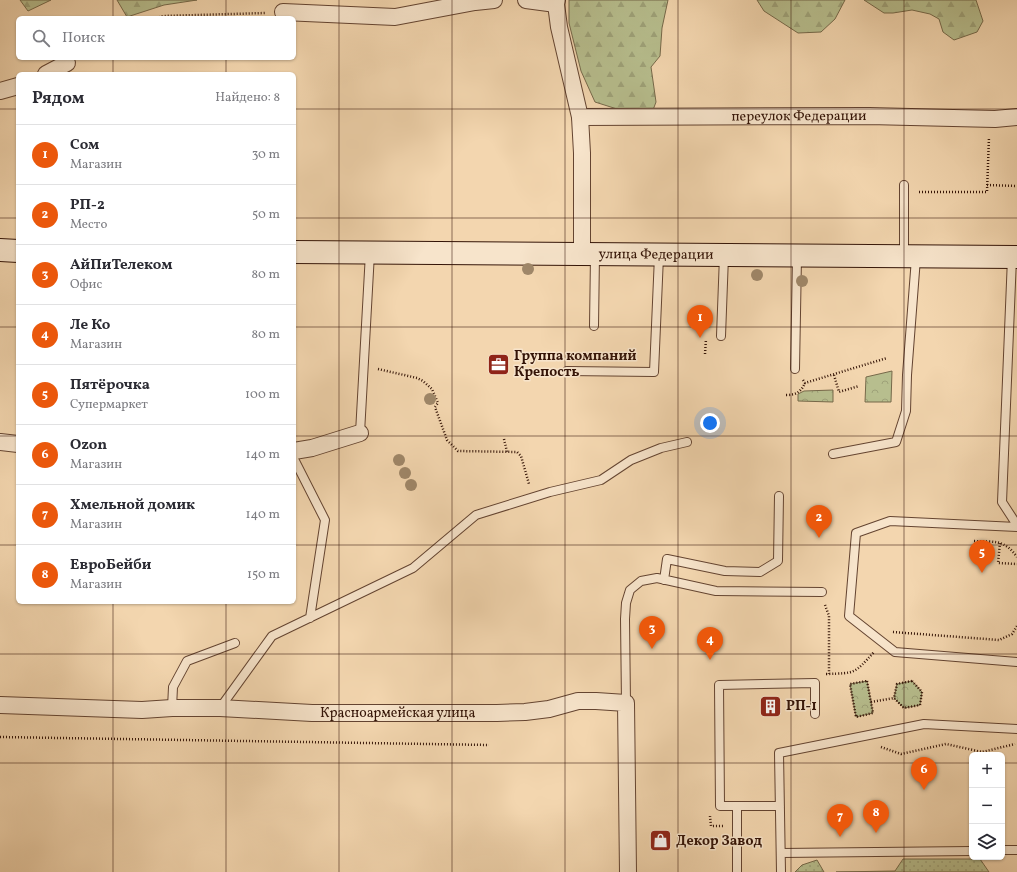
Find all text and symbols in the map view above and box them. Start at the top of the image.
search box [16,16,296,60]
icon: search [30,27,52,49]
text: Поиск [62,28,105,49]
text: Рядом [32,87,85,110]
text: Найдено: 8 [215,89,280,107]
street label: переулок Федерации [731,107,867,126]
text: Сом [70,135,99,156]
text: 1 [42,146,48,164]
text: 30 m [252,146,280,164]
text: Магазин [70,156,122,174]
text: РП-2 [70,195,105,216]
text: 2 [42,206,48,224]
text: 50 m [252,206,280,224]
text: Место [70,216,107,234]
street label: улица Федерации [598,245,714,264]
text: АйПиТелеком [70,255,173,276]
text: 3 [42,266,48,284]
text: 80 m [251,266,280,284]
text: Офис [70,276,102,294]
pin: 1 [687,305,713,338]
text: Ле Ко [70,315,110,336]
text: 4 [41,326,49,344]
text: 80 m [251,326,280,344]
text: Магазин [70,336,122,354]
place label: Группа компаний Крепость [514,347,636,382]
office icon: Группа компаний Крепость [485,351,511,377]
text: Пятёрочка [70,375,150,396]
text: 5 [42,386,48,404]
text: 100 m [245,386,280,404]
text: Супермаркет [70,396,148,414]
your location [700,413,720,433]
text: Ozon [70,435,107,456]
text: 6 [41,446,49,464]
text: 140 m [246,446,280,464]
text: Магазин [70,456,122,474]
text: Хмельной домик [70,495,195,516]
pin: 2 [806,505,832,538]
text: 7 [42,506,48,524]
text: 140 m [246,506,280,524]
text: Магазин [70,516,122,534]
pin: 5 [969,540,995,573]
text: ЕвроБейби [70,555,151,576]
text: 8 [41,566,49,584]
text: 150 m [247,566,280,584]
text: Магазин [70,576,122,594]
pin: 3 [639,616,665,649]
pin: 4 [697,627,723,660]
building icon: РП-1 [757,693,783,719]
place label: РП-1 [786,697,817,716]
street label: Красноармейская улица [320,704,475,723]
map controls [969,752,1005,860]
button: + [969,752,1005,788]
pin: 6 [911,757,937,790]
button: − [969,788,1005,824]
pin: 8 [863,800,889,833]
pin: 7 [827,804,853,837]
button: layers [969,824,1005,860]
shop icon: Декор Завод [647,828,673,854]
place label: Декор Завод [676,832,762,851]

